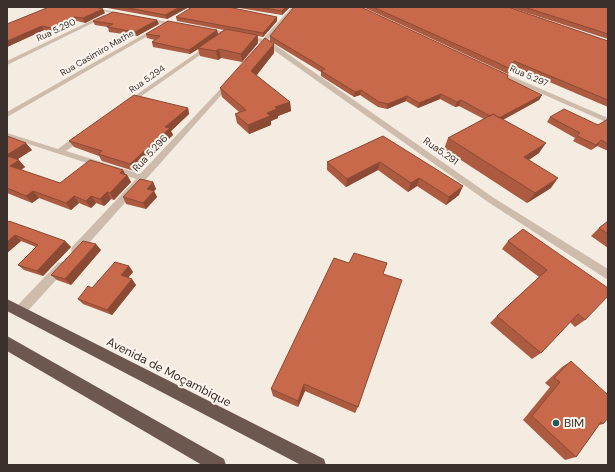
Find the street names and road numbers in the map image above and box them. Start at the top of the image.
street label: Rua 5.290 [34,16,78,44]
street label: Rua Casimiro Mathe [58,27,136,79]
street label: Rua 5.294 [127,62,168,96]
street label: Rua 5.297 [508,63,550,89]
street label: Rua 5.296 [130,132,170,174]
street label: Rua5.291 [421,134,461,168]
street label: Avenida de Moçambique [104,334,234,410]

